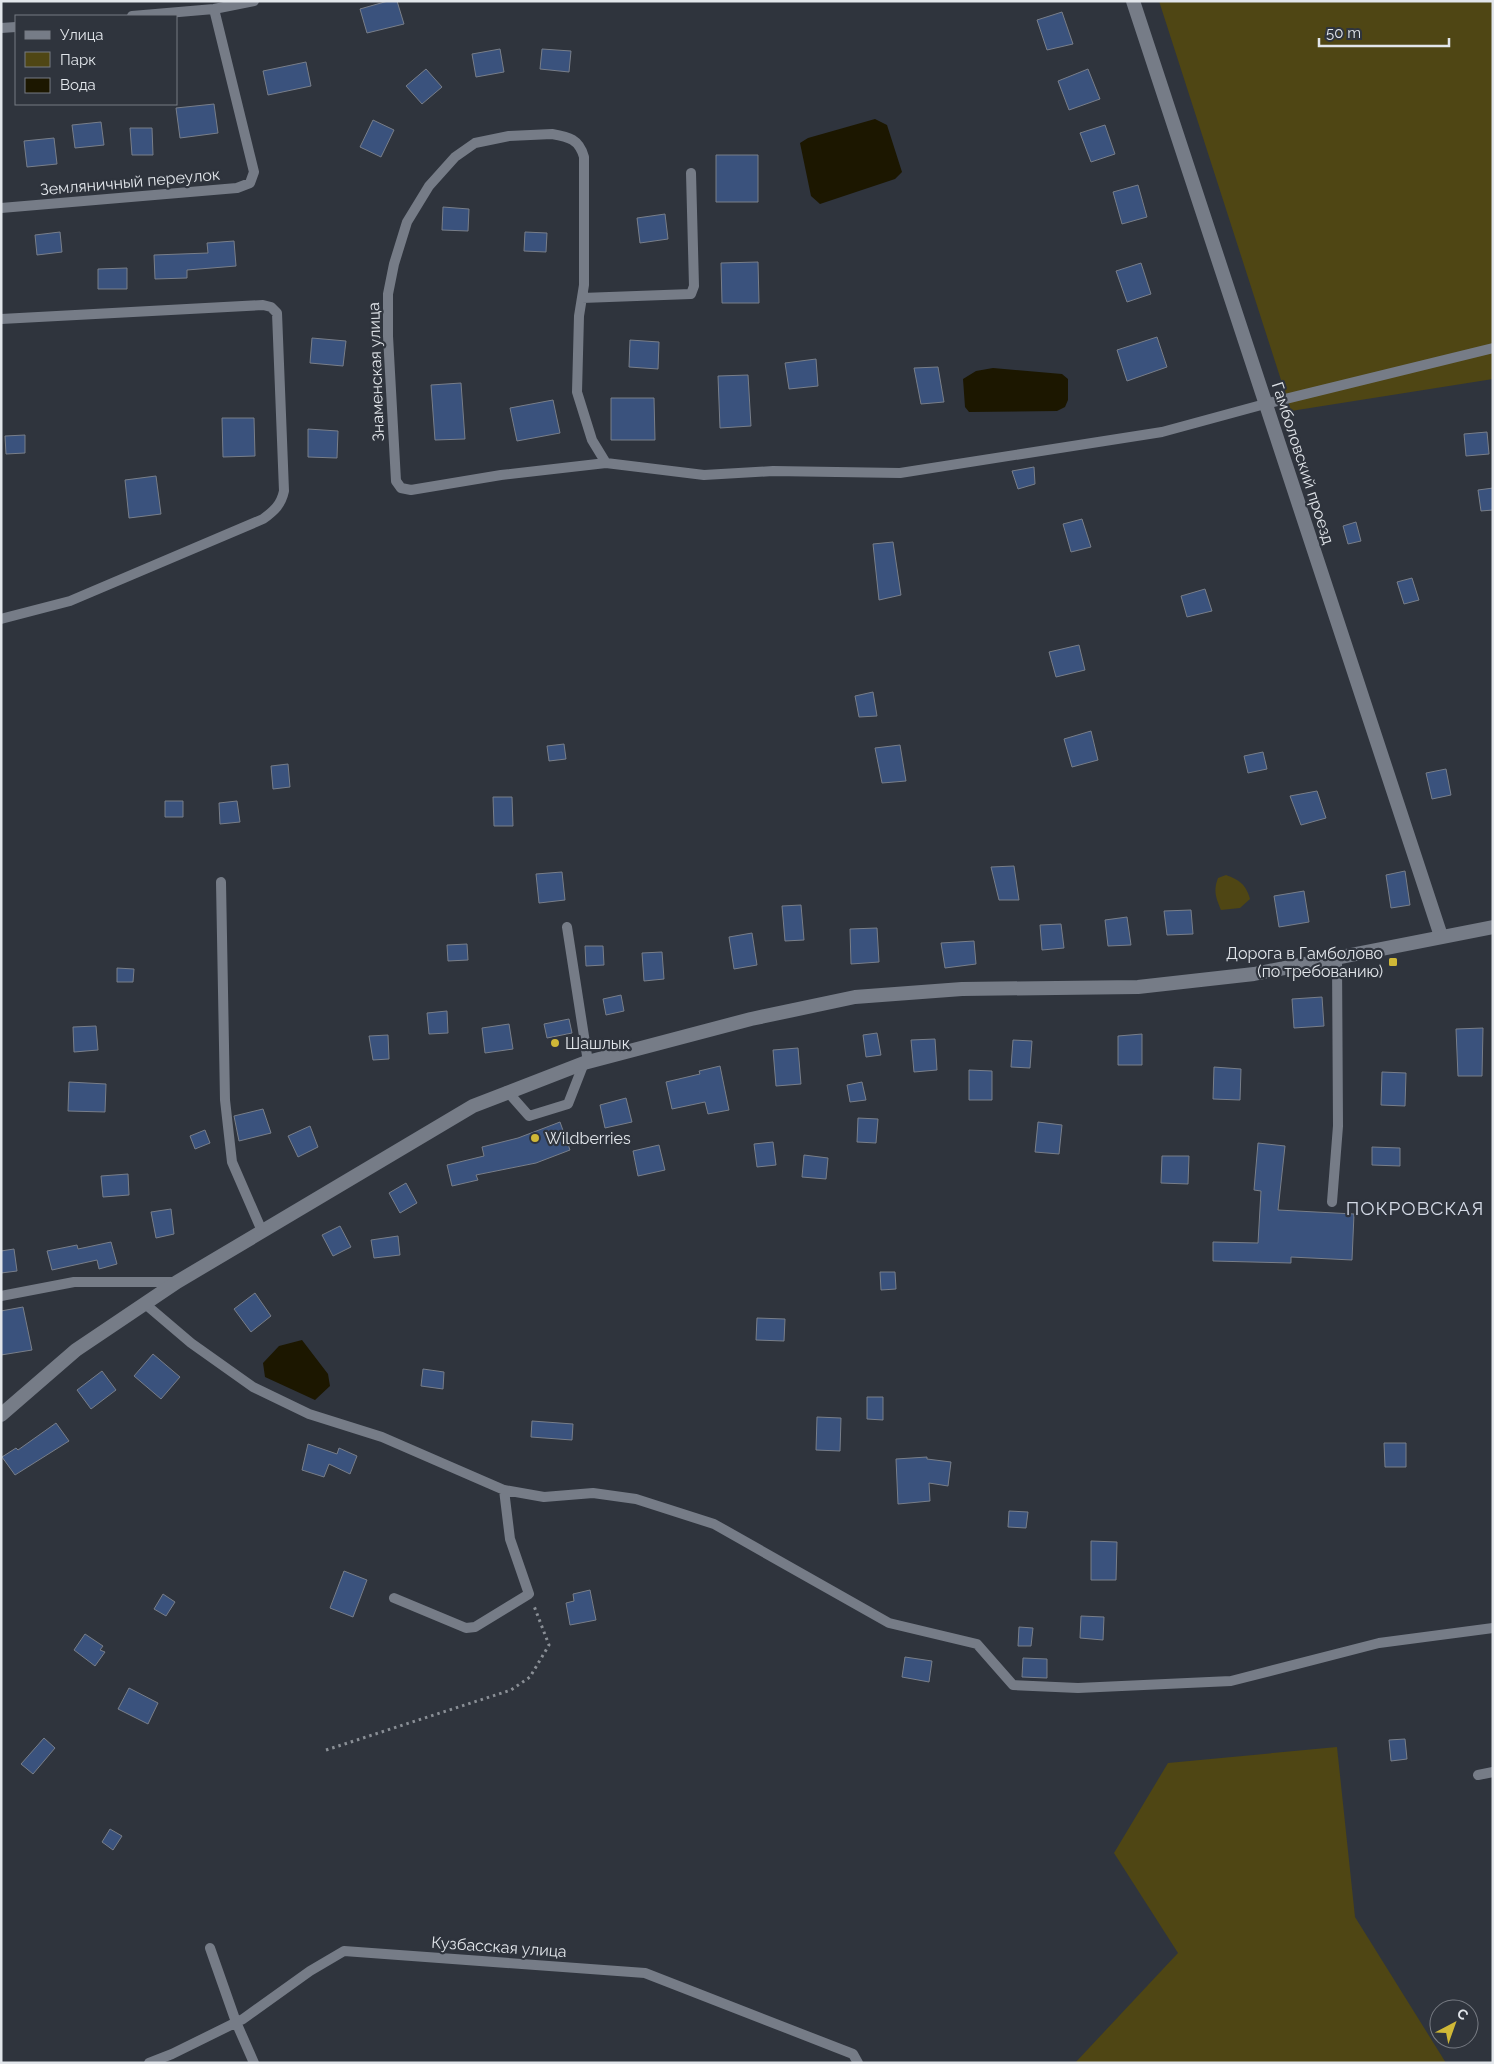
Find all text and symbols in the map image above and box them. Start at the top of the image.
legend [15,15,178,105]
scale bar [1319,15,1449,47]
text: 50 m [1326,24,1361,42]
text: Улица [60,26,104,44]
text: Парк [60,51,96,69]
text: Вода [60,76,96,94]
street label: Земляничный переулок [39,165,221,199]
street label: Знаменская улица [364,302,388,442]
street label: Гамболовский проезд [1268,380,1338,546]
place label: Дорога в Гамболово (по требованию) [1226,944,1383,981]
marker: Дорога в Гамболово (по требованию) [1387,956,1399,968]
place label: Шашлык [565,1034,630,1053]
marker: Шашлык [549,1037,561,1049]
place label: Wildberries [545,1129,631,1148]
marker: Wildberries [529,1132,541,1144]
district label: ПОКРОВСКАЯ [1346,1197,1484,1219]
street label: Кузбасская улица [431,1933,567,1961]
north arrow [1429,1999,1479,2049]
text: С [1454,2005,1472,2024]

